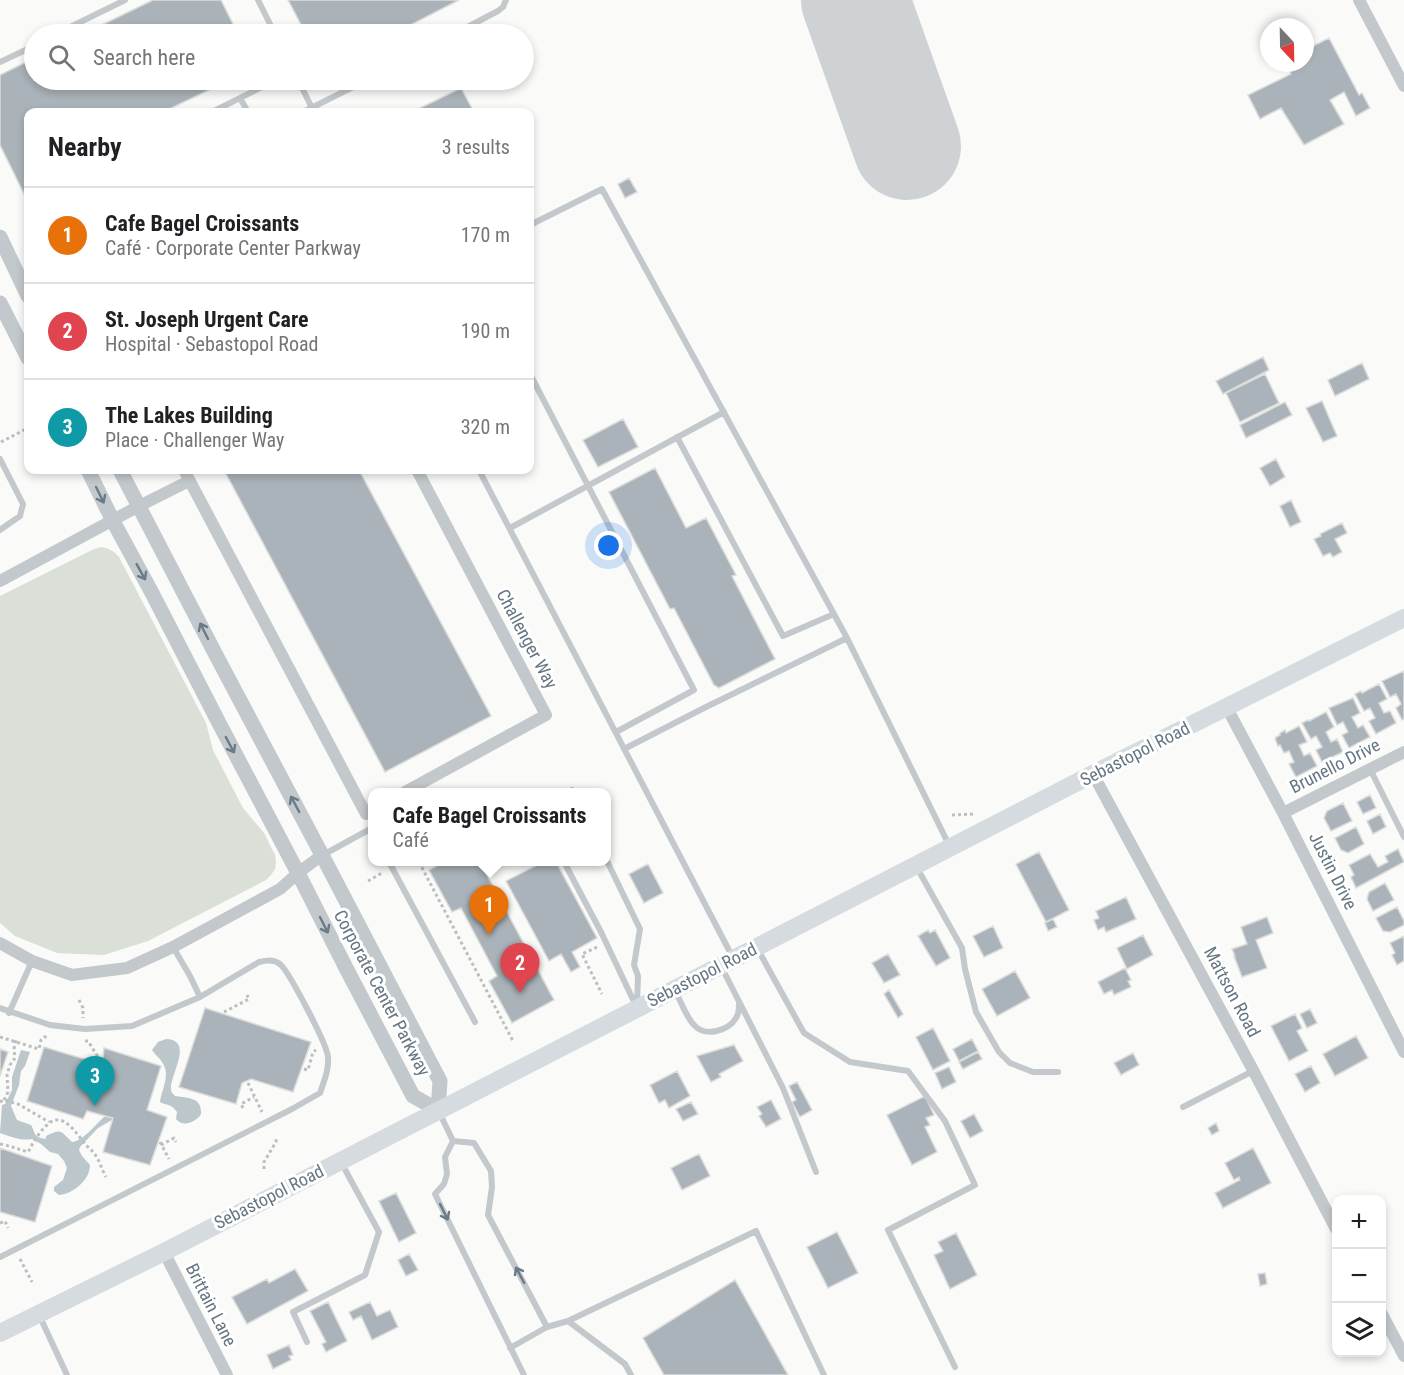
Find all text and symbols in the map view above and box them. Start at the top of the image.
north arrow [1260,18,1314,72]
search box [24,24,534,90]
icon: search [45,41,78,74]
text: Search here [93,45,195,70]
text: Nearby [48,132,122,162]
text: 3 results [442,135,510,159]
text: Cafe Bagel Croissants [105,211,299,236]
text: 1 [62,223,73,247]
text: 170 m [461,223,510,247]
text: Café · Corporate Center Parkway [105,236,361,260]
text: St. Joseph Urgent Care [105,307,309,332]
text: 2 [62,319,73,343]
text: 190 m [461,319,510,343]
text: Hospital · Sebastopol Road [105,332,318,356]
text: The Lakes Building [105,403,273,428]
text: 3 [62,415,73,439]
text: 320 m [461,415,510,439]
text: Place · Challenger Way [105,428,284,452]
one-way arrow [94,486,106,503]
your location [594,531,623,560]
one-way arrow [135,563,147,580]
street label: Challenger Way [493,586,563,692]
one-way arrow [197,623,209,641]
street label: Sebastopol Road [1077,717,1193,790]
street label: Brunello Drive [1286,734,1383,797]
one-way arrow [224,736,236,753]
popup [368,788,611,866]
one-way arrow [289,795,300,813]
text: Cafe Bagel Croissants [392,803,587,828]
text: Café [392,828,429,852]
street label: Justin Drive [1305,829,1362,913]
pin: 1 [470,886,508,935]
street label: Corporate Center Parkway [330,906,435,1080]
one-way arrow [319,916,331,934]
street label: Sebastopol Road [644,938,760,1011]
street label: Mattson Road [1200,943,1265,1040]
pin: 2 [500,944,540,993]
pin: 3 [76,1056,115,1106]
street label: Sebastopol Road [211,1160,327,1233]
map controls [1332,1195,1386,1357]
button: + [1332,1195,1386,1249]
one-way arrow [439,1203,450,1221]
button: − [1332,1249,1386,1303]
street label: Brittain Lane [182,1260,241,1350]
one-way arrow [514,1267,525,1285]
button: layers [1332,1303,1386,1357]

